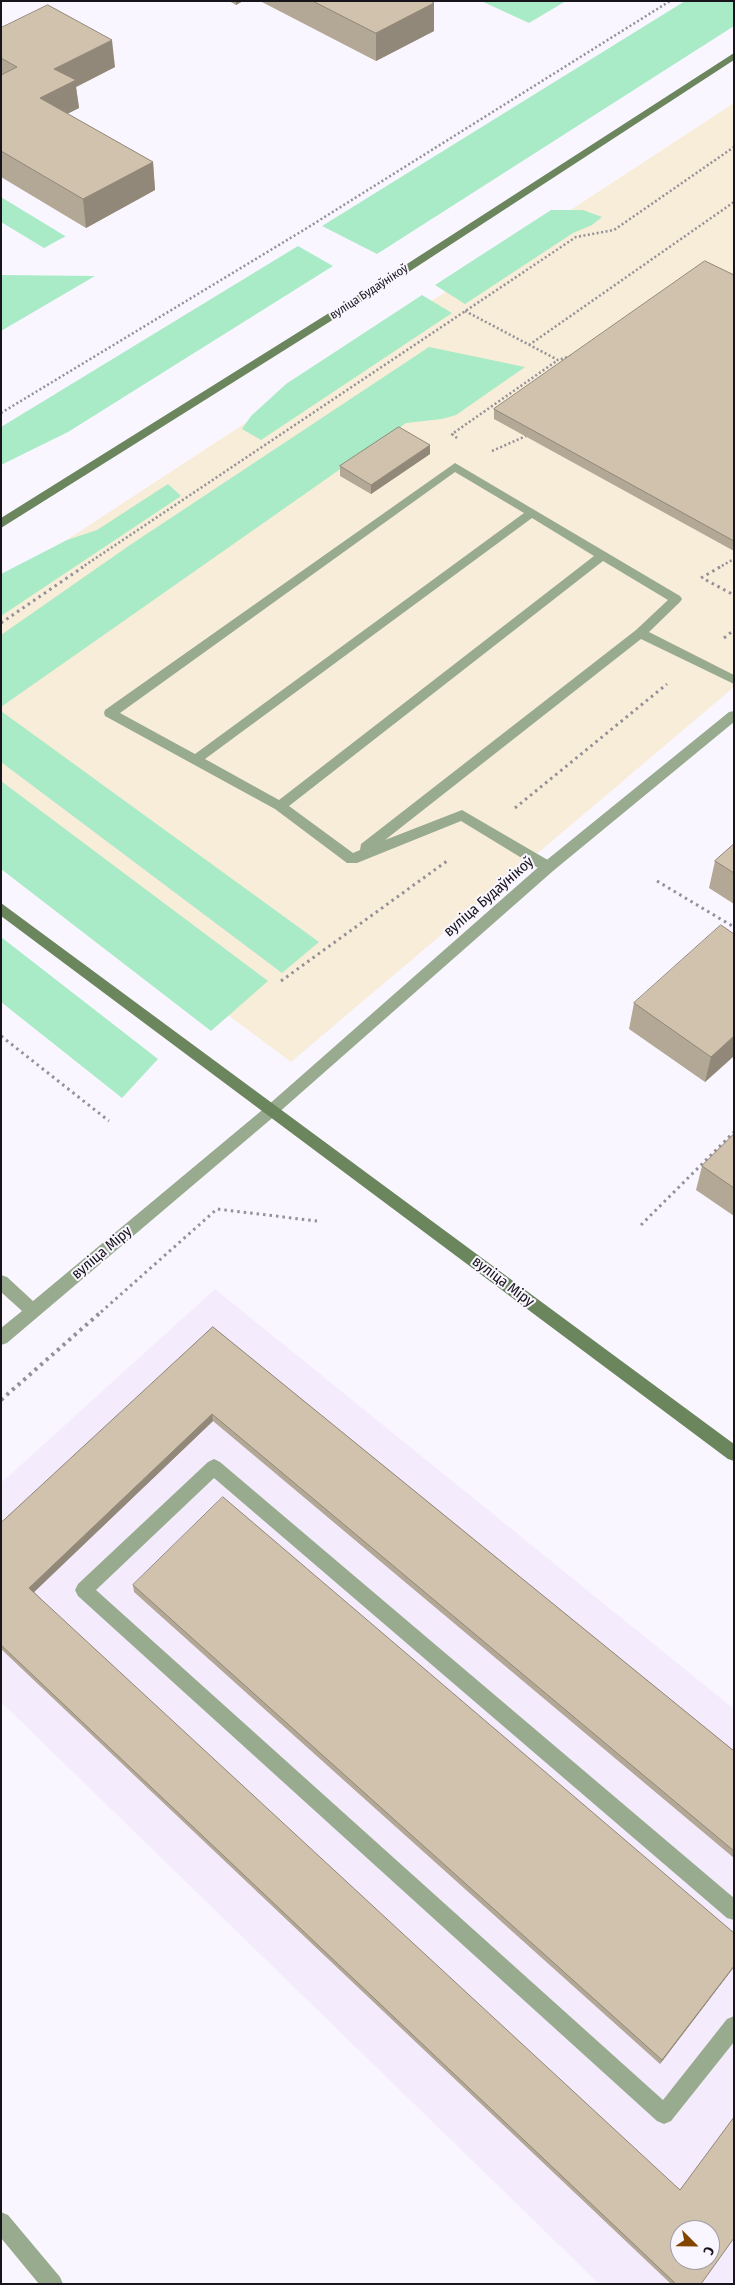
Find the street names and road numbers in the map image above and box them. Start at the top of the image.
street label: вуліца Будаўнікоў [327,261,411,323]
street label: вуліца Будаўнікоў [440,853,538,941]
street label: вуліца Міру [68,1223,136,1283]
street label: вуліца Міру [468,1253,538,1311]

